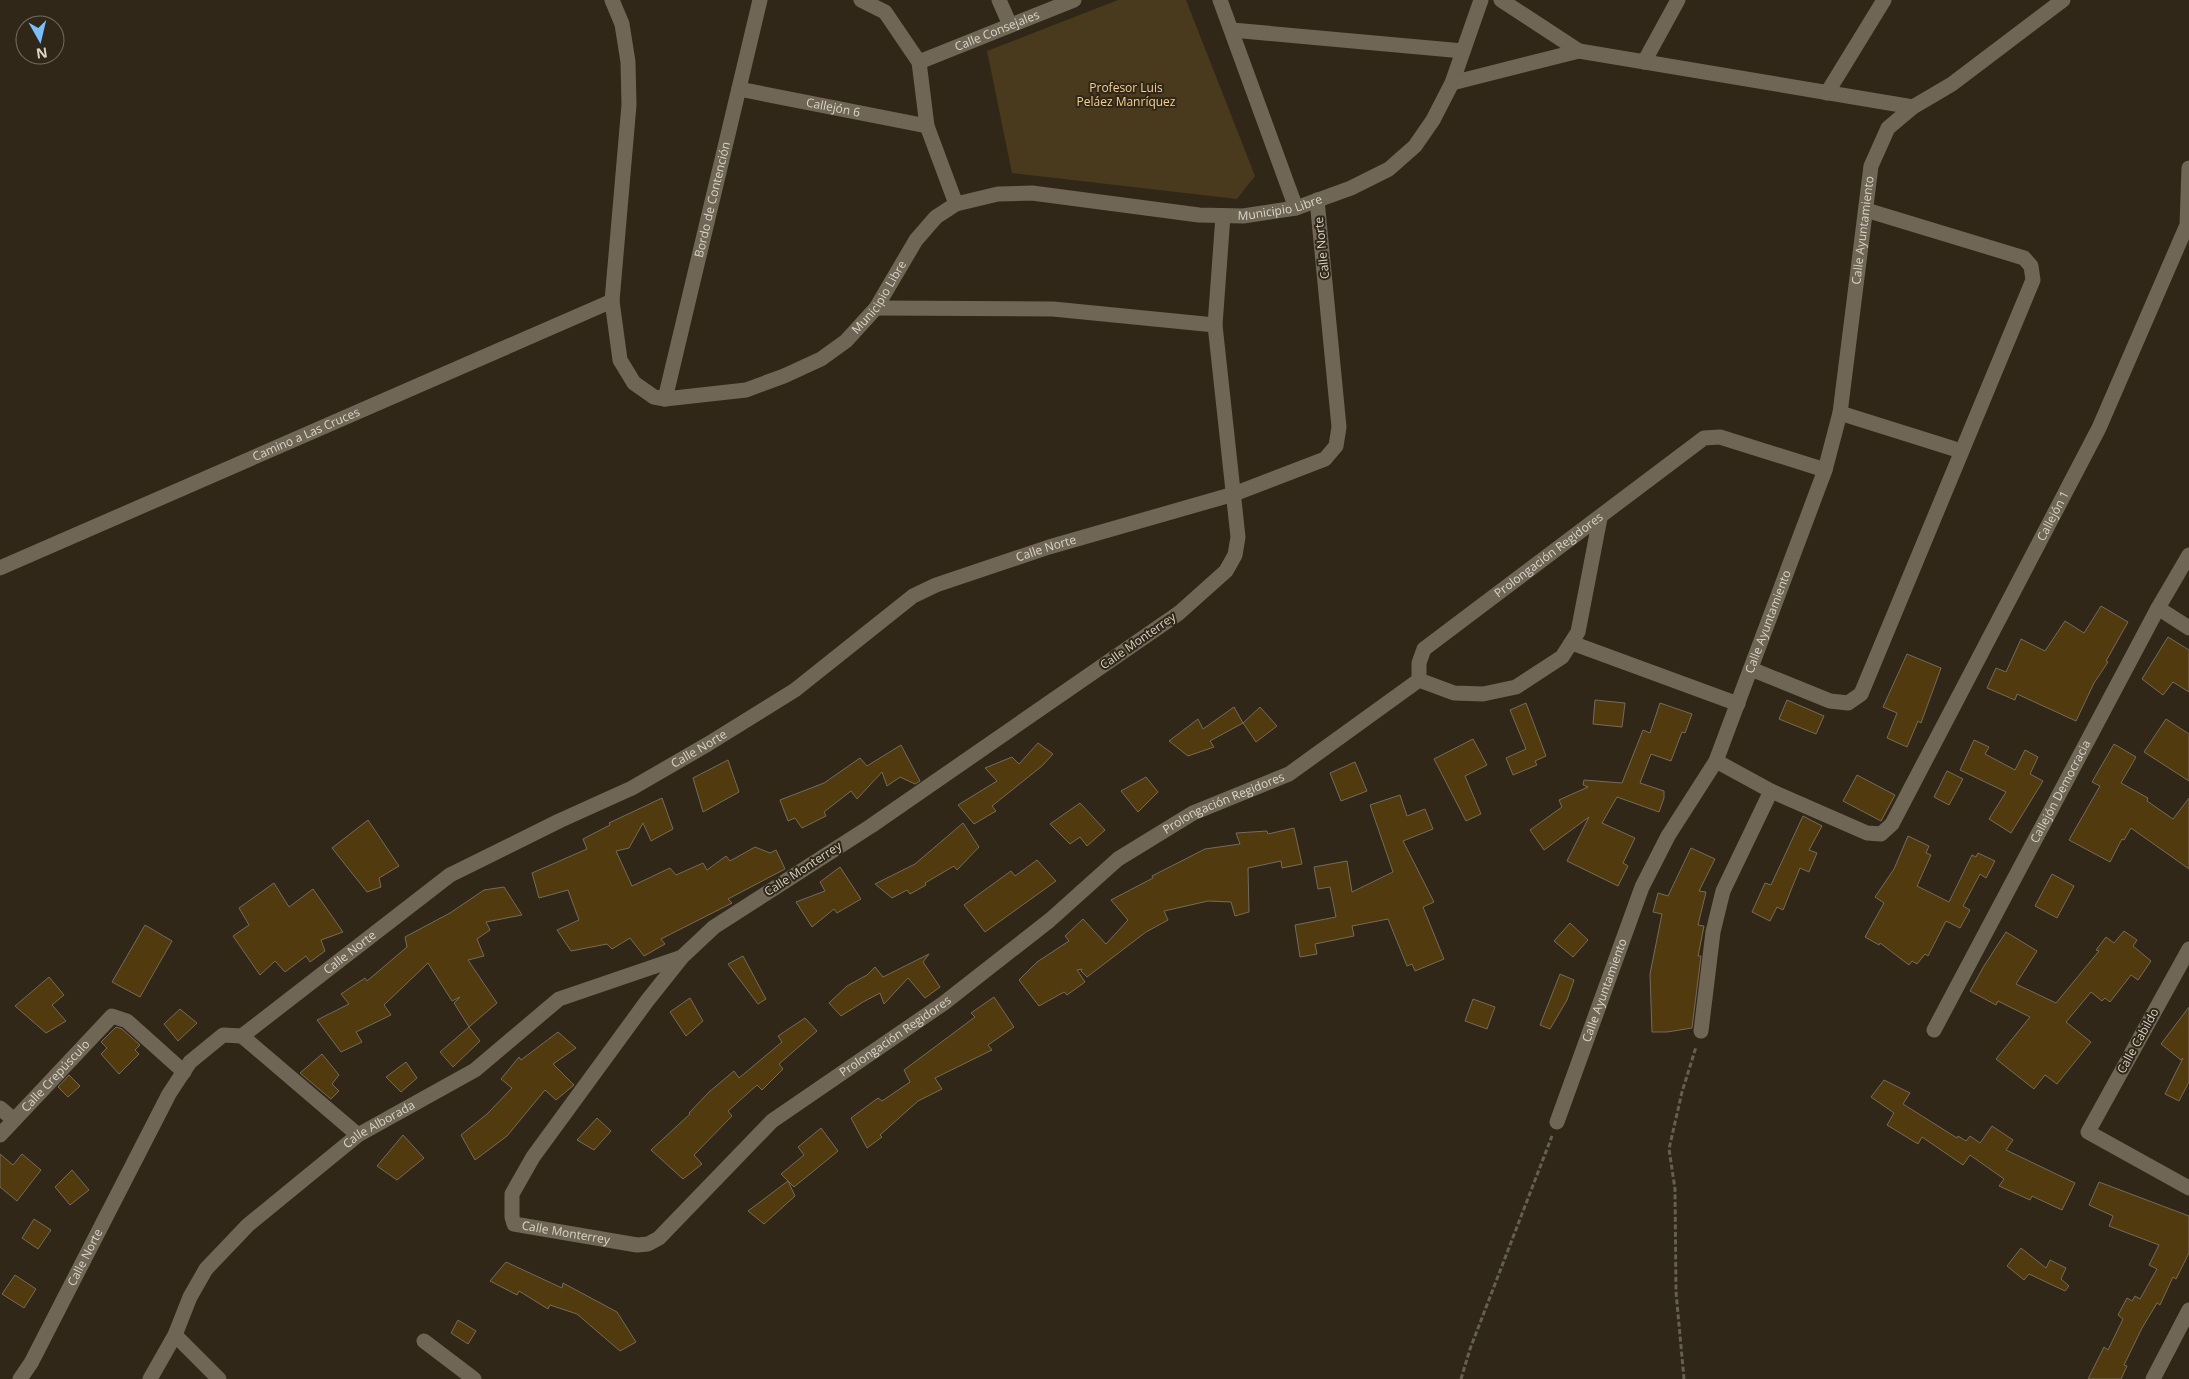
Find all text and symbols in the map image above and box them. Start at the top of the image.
street label: Calle Consejales [952,6,1042,55]
north arrow [15,15,65,65]
text: N [35,43,49,64]
park label: Profesor Luis Peláez Manríquez [1077,79,1176,110]
street label: Callejón 6 [805,93,862,121]
street label: Bordo de Contención [690,140,734,259]
street label: Calle Ayuntamiento [1847,175,1878,285]
street label: Municipio Libre [1237,190,1325,224]
street label: Calle Norte [1310,216,1333,280]
street label: Municipio Libre [847,257,910,337]
street label: Camino a Las Cruces [250,403,363,465]
street label: Callejón 1 [2032,488,2073,544]
street label: Prolongación Regidores [1490,508,1606,601]
street label: Calle Norte [1013,531,1078,566]
street label: Calle Ayuntamiento [1741,567,1795,676]
street label: Calle Monterrey [1096,608,1180,673]
street label: Calle Norte [668,725,730,772]
street label: Callejón Democracia [2026,737,2094,846]
street label: Prolongación Regidores [1159,768,1287,838]
street label: Calle Monterrey [761,837,846,900]
street label: Calle Norte [320,926,380,978]
street label: Calle Ayuntamiento [1578,936,1631,1044]
street label: Prolongación Regidores [836,991,955,1080]
street label: Calle Cabildo [2113,1005,2163,1077]
street label: Calle Crepúsculo [17,1036,93,1115]
street label: Calle Alborada [339,1096,418,1152]
street label: Calle Monterrey [521,1216,612,1248]
street label: Calle Norte [63,1225,107,1289]

